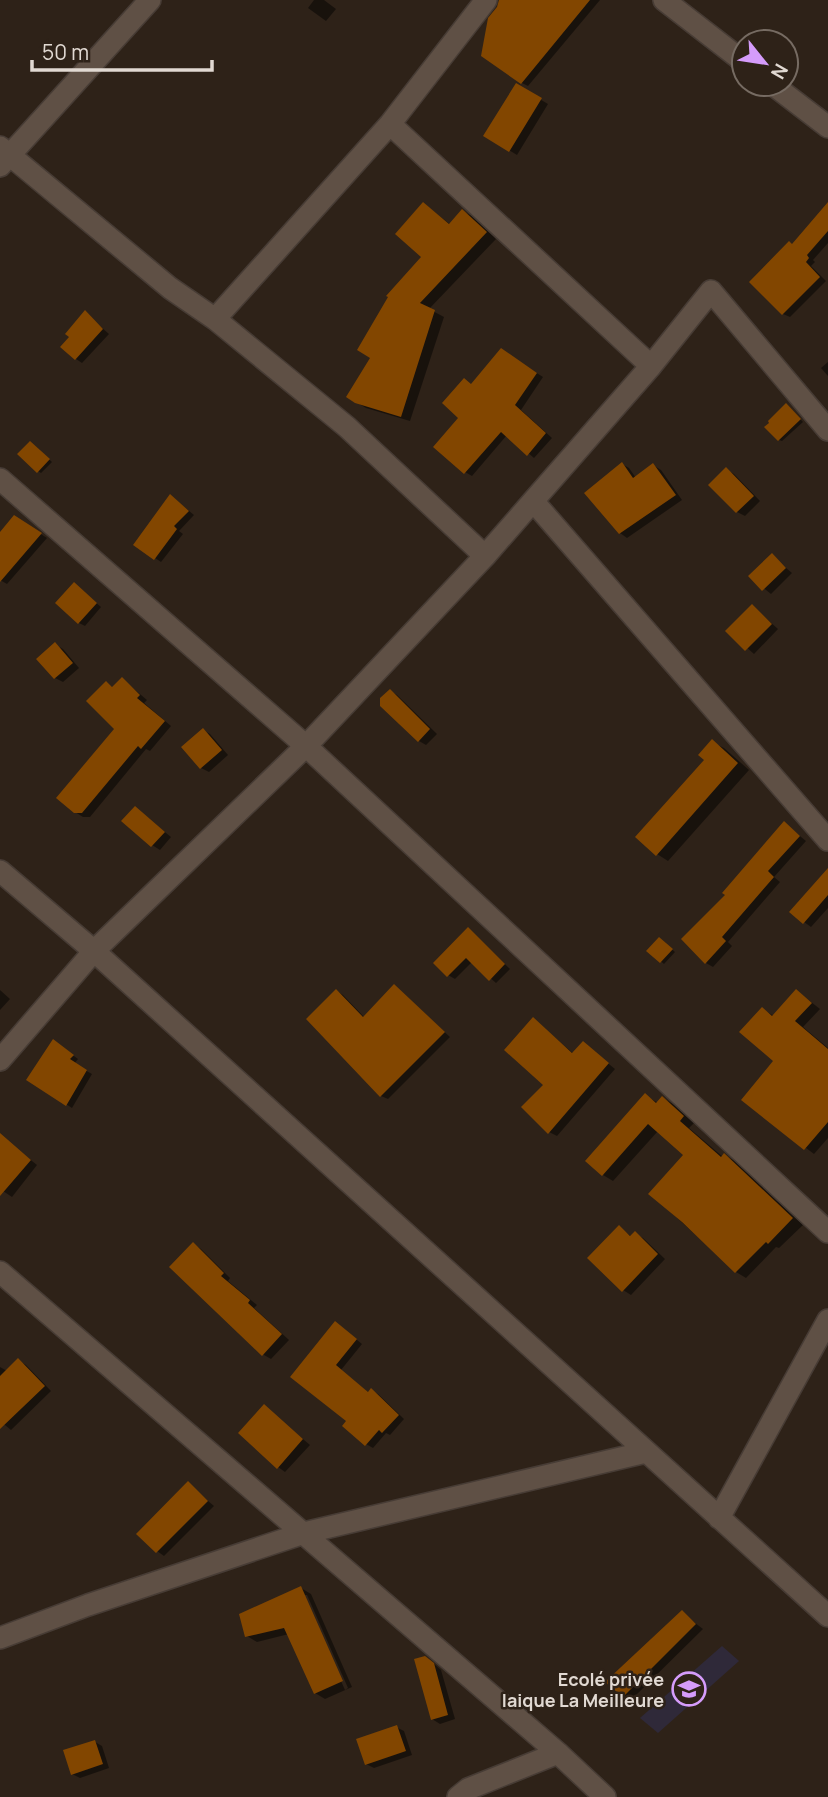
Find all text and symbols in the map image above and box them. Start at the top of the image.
scale bar [32,28,212,72]
north arrow [730,28,800,98]
text: 50 m [42,38,89,66]
text: N [765,59,794,84]
place label: Ecolé privée laique La Meilleure [502,1667,664,1712]
school or university icon: Ecolé privée laique La Meilleure [670,1670,708,1708]

